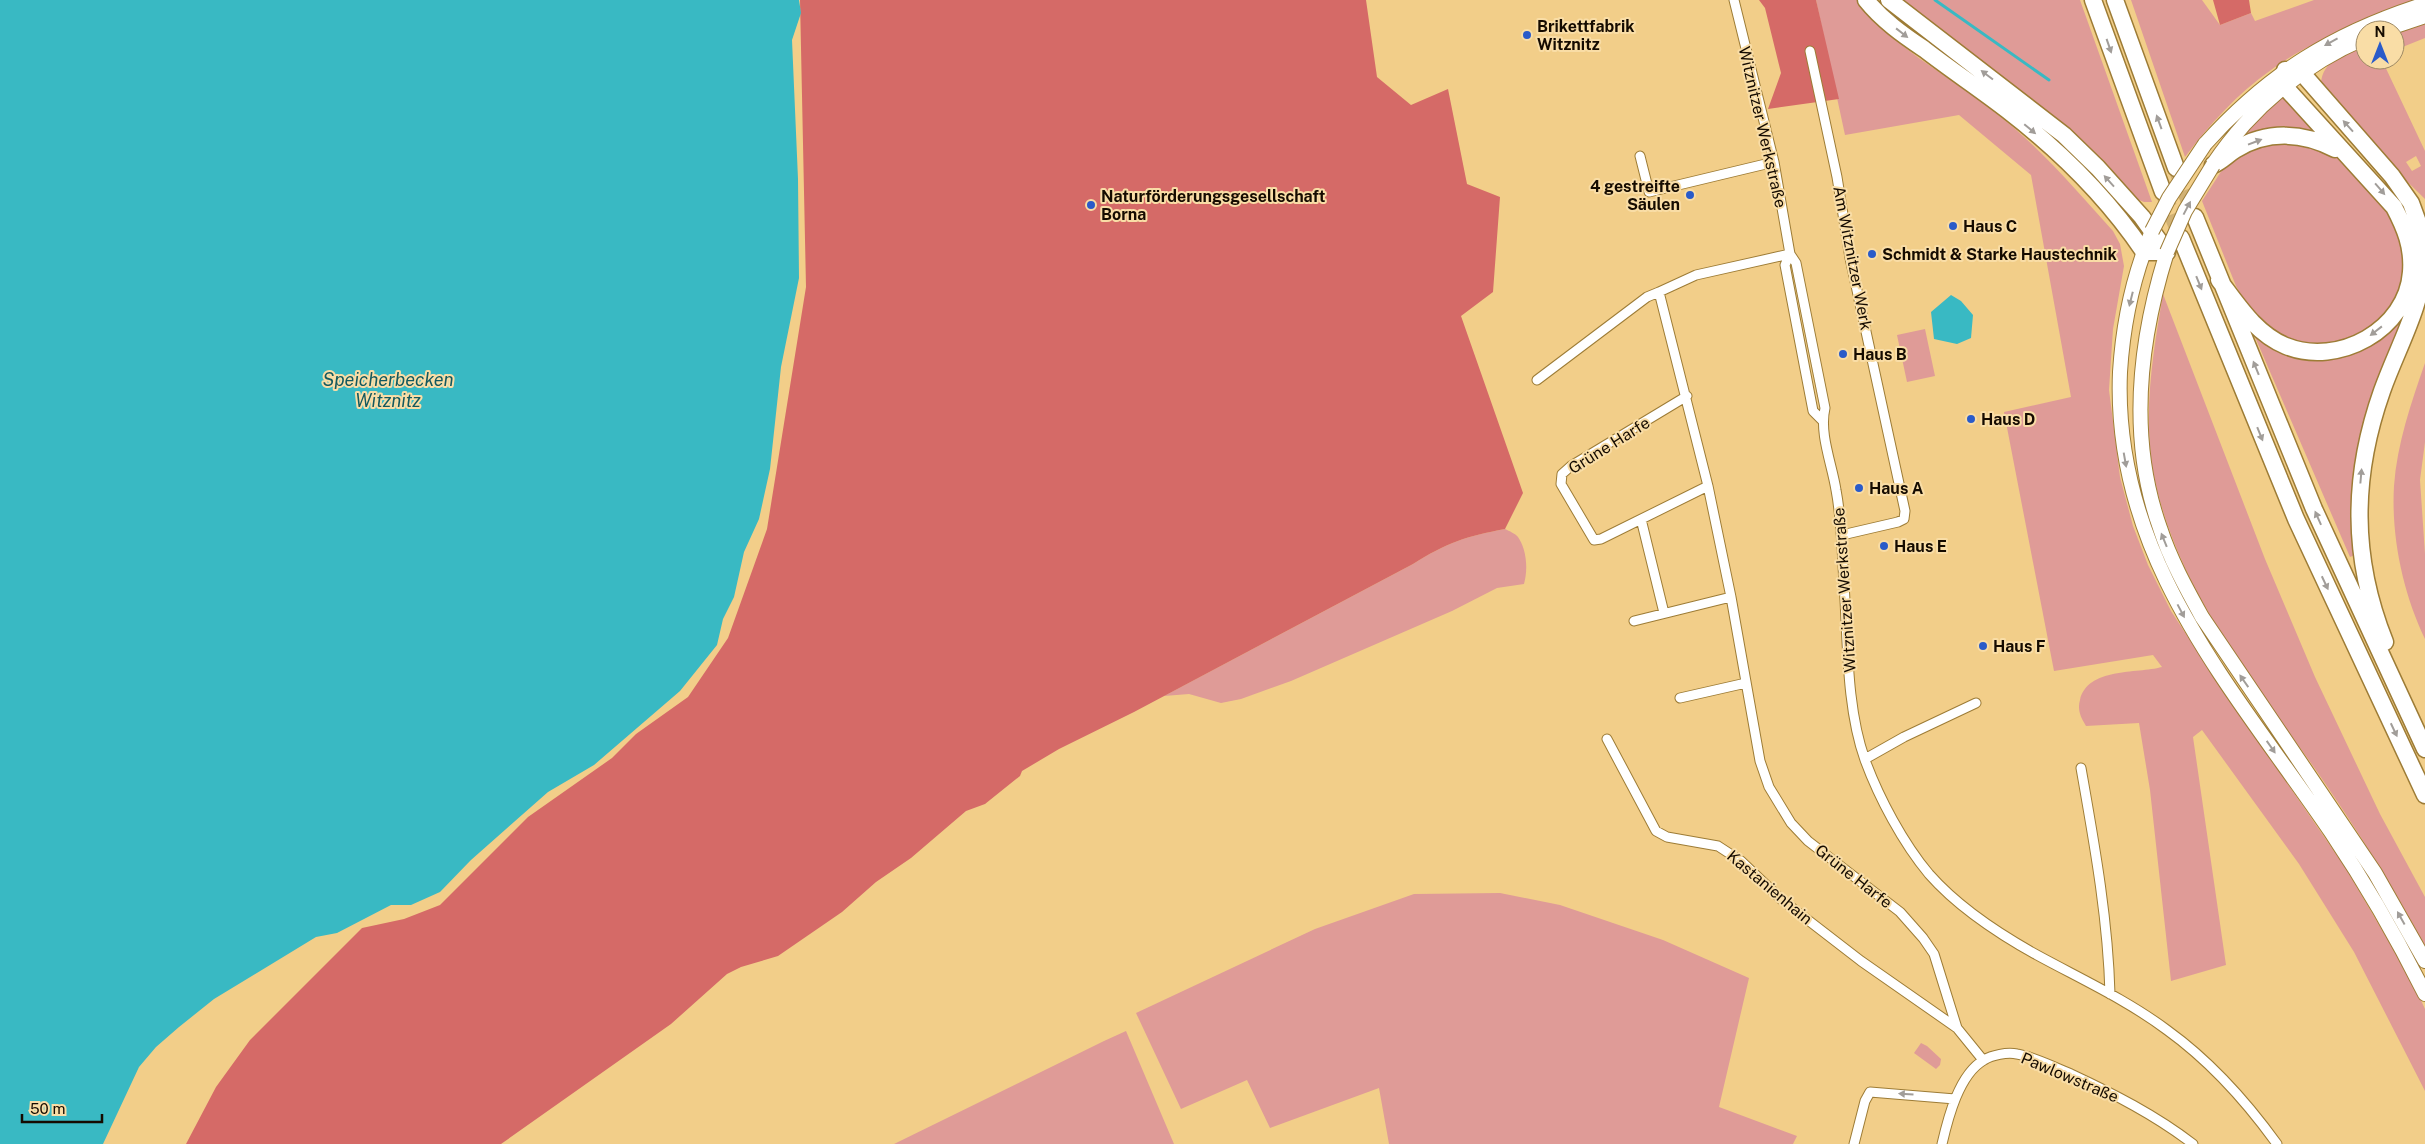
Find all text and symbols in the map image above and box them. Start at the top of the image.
place label: Brikettfabrik Witznitz [1537,17,1635,54]
north arrow [2355,20,2405,70]
text: N [2375,24,2385,40]
one-way arrow [1895,28,1909,38]
marker: Brikettfabrik Witznitz [1521,29,1533,41]
one-way arrow [2325,38,2338,47]
one-way arrow [2105,39,2113,54]
street label: Witznitzer Werkstraße [1735,45,1790,210]
one-way arrow [1981,69,1994,80]
one-way arrow [2155,114,2163,129]
one-way arrow [2342,120,2354,132]
one-way arrow [2023,123,2036,134]
one-way arrow [2248,137,2262,145]
one-way arrow [2103,175,2115,187]
place label: 4 gestreifte Säulen [1590,177,1680,214]
one-way arrow [2374,183,2385,196]
street label: Am Witznitzer Werk [1829,184,1876,332]
place label: Naturförderungsgesellschaft Borna [1101,187,1326,224]
marker: 4 gestreifte Säulen [1684,189,1696,201]
marker: Naturförderungsgesellschaft Borna [1085,199,1097,211]
one-way arrow [2183,200,2191,215]
place label: Haus C [1963,217,2017,236]
marker: Haus C [1947,220,1959,232]
place label: Schmidt & Starke Haustechnik [1882,245,2117,264]
marker: Schmidt & Starke Haustechnik [1866,248,1878,260]
one-way arrow [2195,276,2203,291]
one-way arrow [2127,291,2135,306]
one-way arrow [2370,326,2383,337]
place label: Haus B [1853,345,1907,364]
marker: Haus B [1837,348,1849,360]
one-way arrow [2251,361,2259,376]
water label: Speicherbecken Witznitz [322,369,454,411]
place label: Haus D [1981,410,2035,429]
street label: Grüne Harfe [1565,413,1653,478]
marker: Haus D [1965,413,1977,425]
one-way arrow [2256,427,2264,442]
one-way arrow [2122,452,2130,468]
one-way arrow [2357,468,2365,484]
place label: Haus A [1869,479,1924,498]
marker: Haus A [1853,482,1865,494]
street label: Witznitzer Werkstraße [1829,507,1860,673]
one-way arrow [2314,511,2322,525]
one-way arrow [2160,532,2168,547]
place label: Haus E [1894,537,1947,556]
marker: Haus E [1878,540,1890,552]
one-way arrow [2322,576,2330,590]
one-way arrow [2177,604,2185,619]
place label: Haus F [1993,637,2046,656]
marker: Haus F [1977,640,1989,652]
one-way arrow [2239,674,2249,688]
one-way arrow [2390,723,2398,737]
one-way arrow [2266,740,2276,754]
street label: Grüne Harfe [1812,841,1896,912]
street label: Kastanienhain [1723,846,1816,929]
one-way arrow [2397,912,2406,925]
street label: Pawlowstraße [2018,1048,2121,1107]
one-way arrow [1898,1090,1914,1098]
scale bar [22,1092,102,1124]
text: 50 m [30,1100,65,1117]

